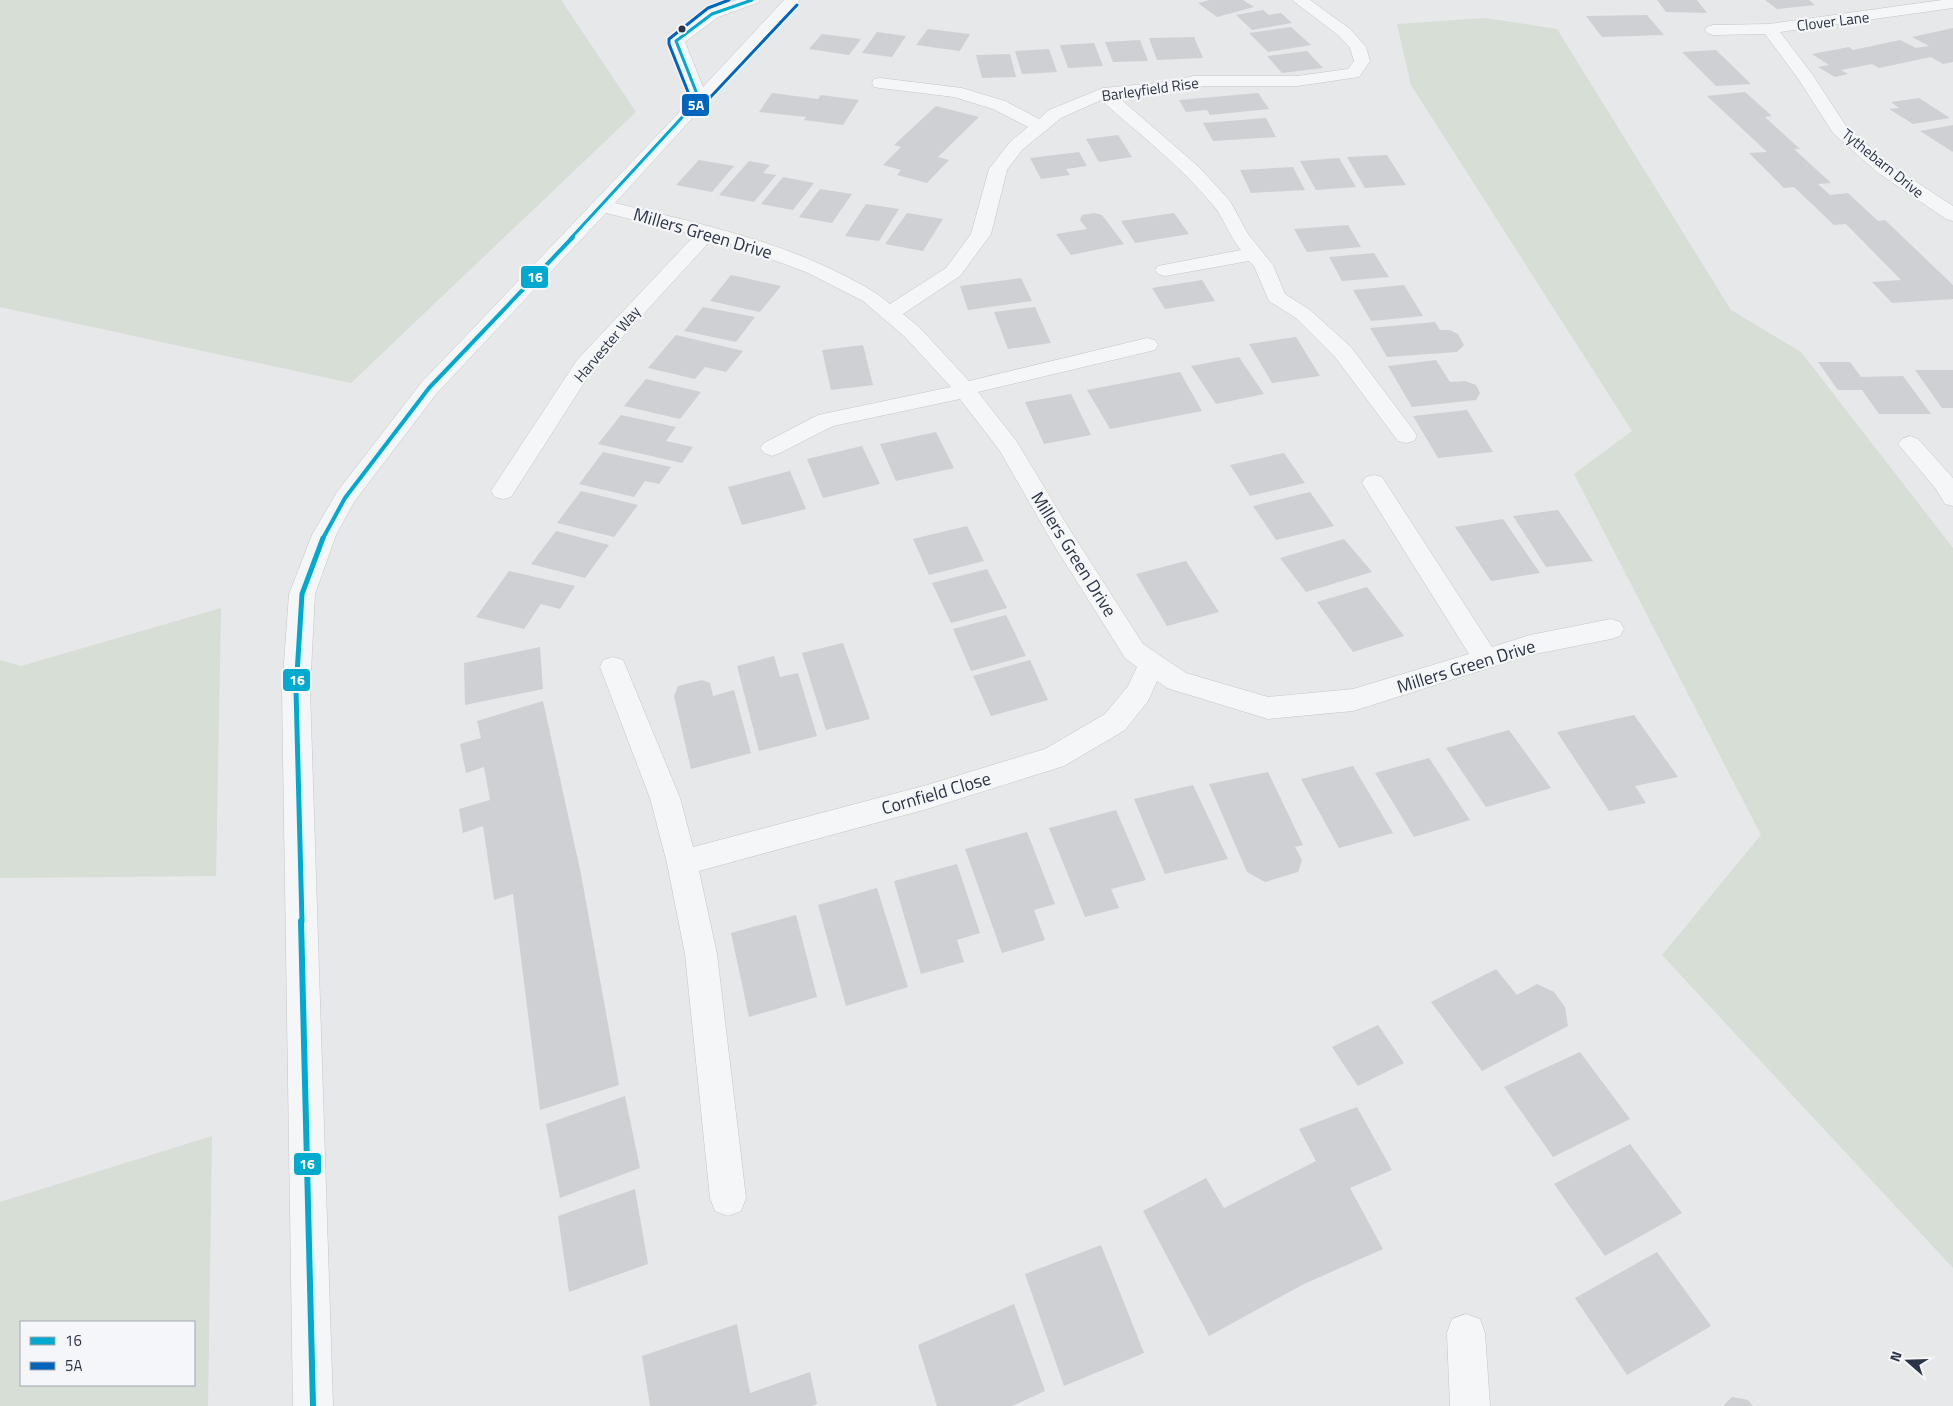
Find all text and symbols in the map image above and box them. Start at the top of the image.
street label: Clover Lane [1795,5,1871,37]
unlabelled marker [677,24,687,34]
street label: Barleyfield Rise [1100,71,1200,107]
line badge: 5A [681,93,710,117]
text: 5A [688,94,705,115]
street label: Tythebarn Drive [1837,123,1929,203]
street label: Millers Green Drive [630,200,776,266]
line badge: 16 [520,265,549,289]
text: 16 [527,266,543,287]
street label: Harvester Way [568,301,646,387]
street label: Millers Green Drive [1025,486,1123,622]
street label: Millers Green Drive [1394,632,1538,700]
line badge: 16 [282,668,311,692]
text: 16 [289,669,305,690]
street label: Cornfield Close [878,765,994,821]
line badge: 16 [293,1152,322,1176]
text: 16 [299,1153,315,1174]
legend [20,1321,195,1386]
text: 16 [65,1329,82,1352]
north arrow [1883,1336,1933,1386]
text: N [1884,1348,1907,1365]
text: 5A [65,1354,82,1377]

